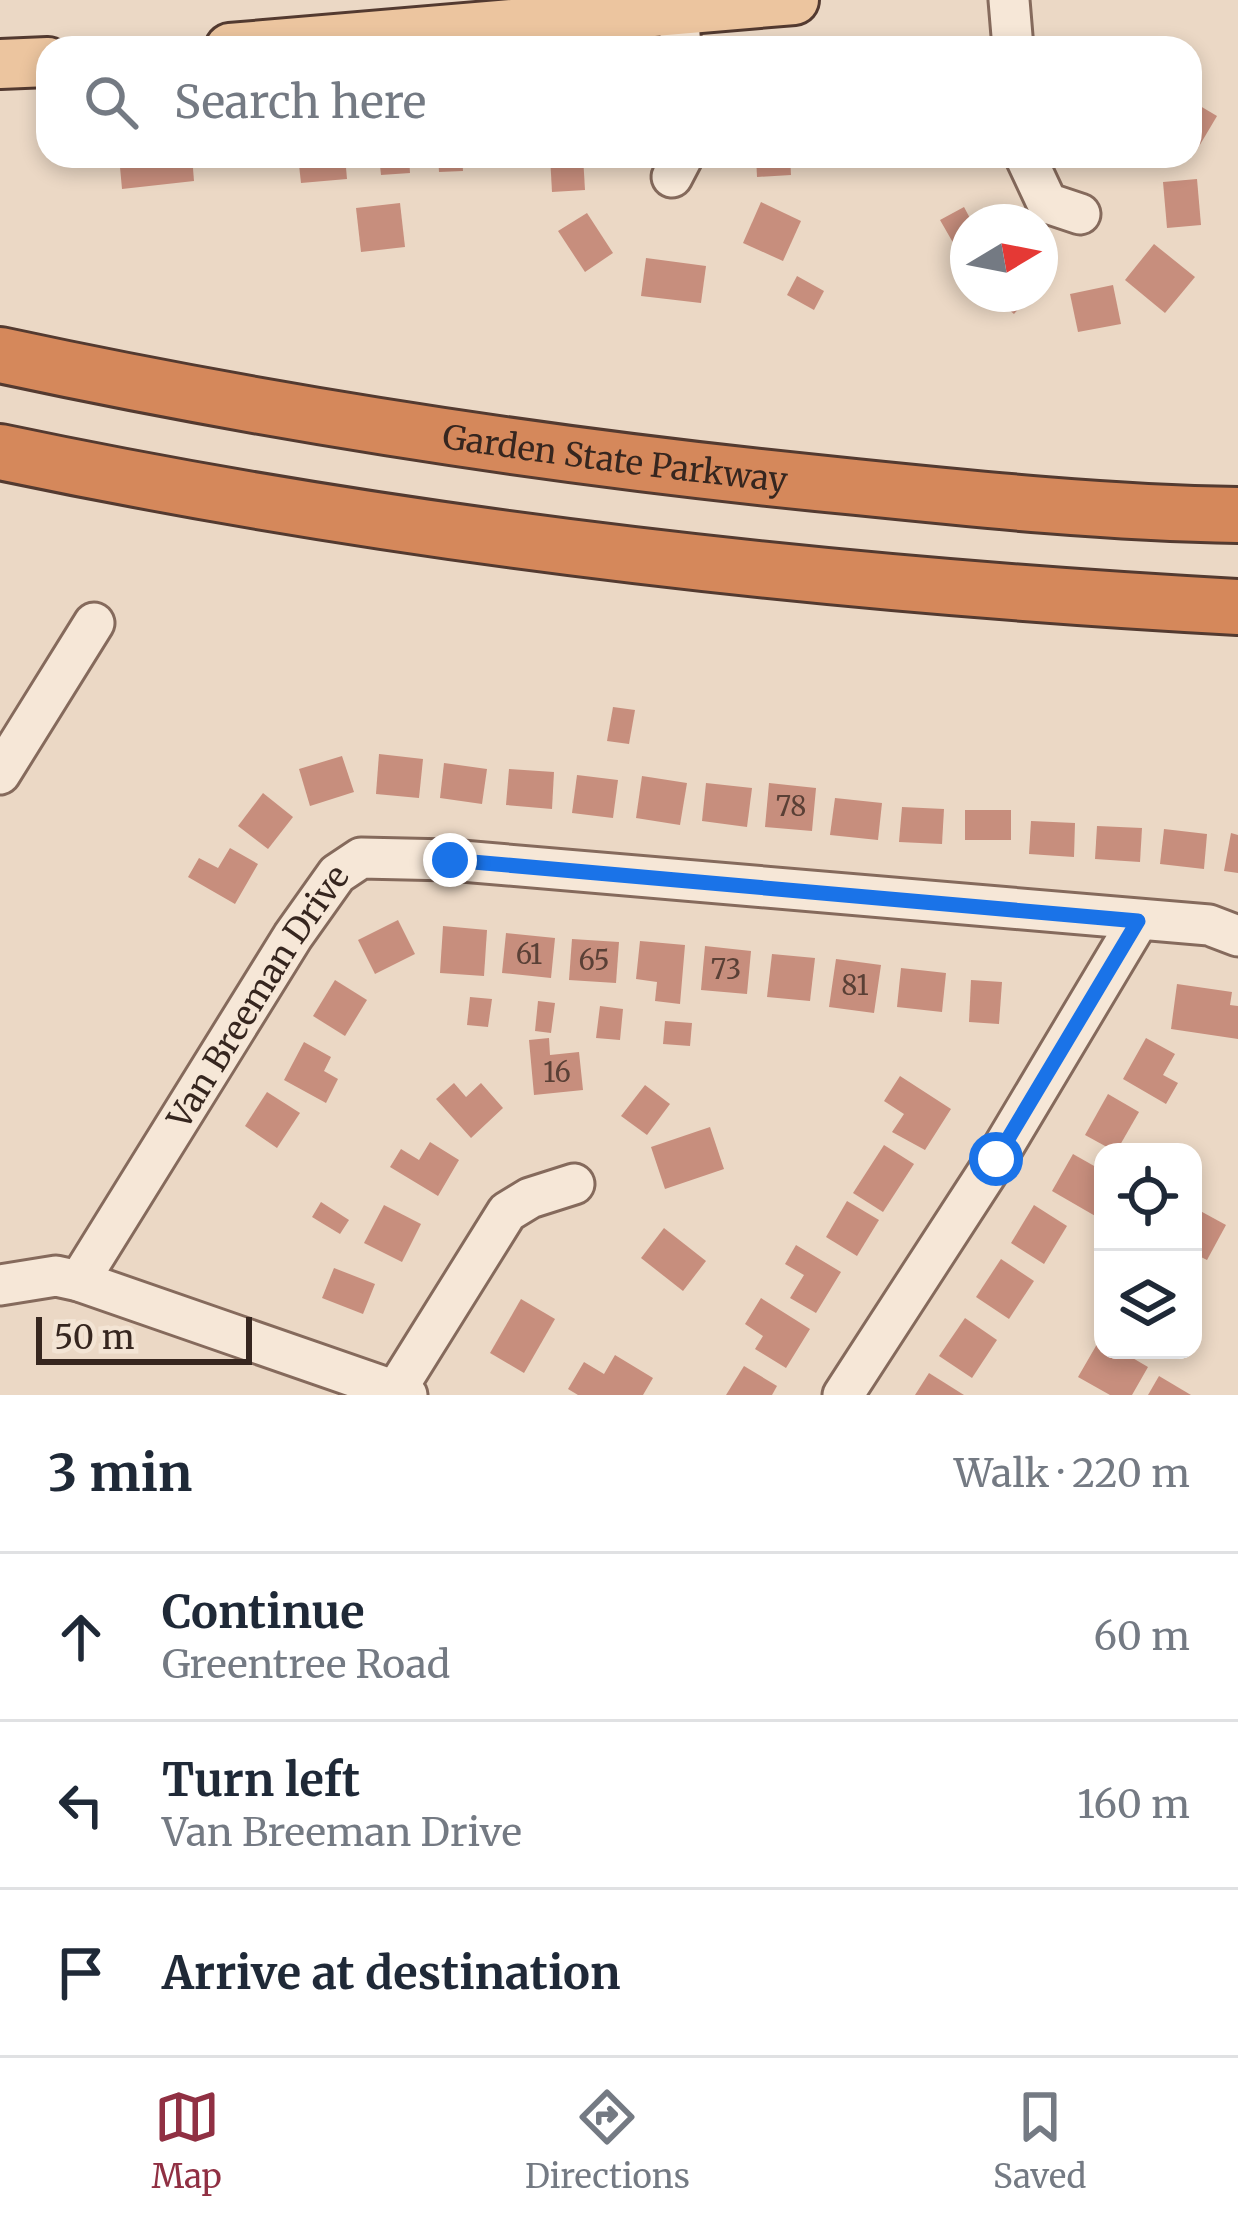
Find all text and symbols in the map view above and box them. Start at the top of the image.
search box [36,36,1202,168]
icon: search [78,69,144,135]
text: Search here [174,74,426,130]
north arrow [950,204,1058,312]
street label: Garden State Parkway [440,416,790,501]
house number: 78 [776,789,806,823]
route end [423,833,477,887]
street label: Van Breeman Drive [158,857,358,1137]
house number: 61 [516,937,542,971]
house number: 65 [579,943,610,977]
house number: 73 [711,952,741,986]
house number: 81 [841,968,869,1002]
house number: 16 [543,1055,571,1089]
route start [969,1132,1023,1186]
map controls [1094,1143,1202,1359]
button: locate [1094,1143,1202,1251]
button: layers [1094,1251,1202,1359]
scale bar [36,1311,252,1364]
text: 50 m [54,1317,135,1358]
text: 3 min [48,1441,192,1505]
text: Walk · 220 m [954,1449,1190,1498]
text: Continue [162,1584,364,1640]
icon: ahead [48,1604,114,1670]
text: 60 m [1093,1612,1190,1661]
text: Greentree Road [162,1640,450,1689]
text: Turn left [162,1752,360,1808]
icon: left [48,1772,114,1838]
text: 160 m [1077,1780,1190,1829]
text: Van Breeman Drive [162,1808,522,1857]
icon: arrive [48,1940,114,2006]
text: Arrive at destination [162,1945,620,2001]
tab: Map [152,2084,222,2197]
tab: Directions [525,2084,690,2197]
tab: Saved [993,2084,1086,2197]

